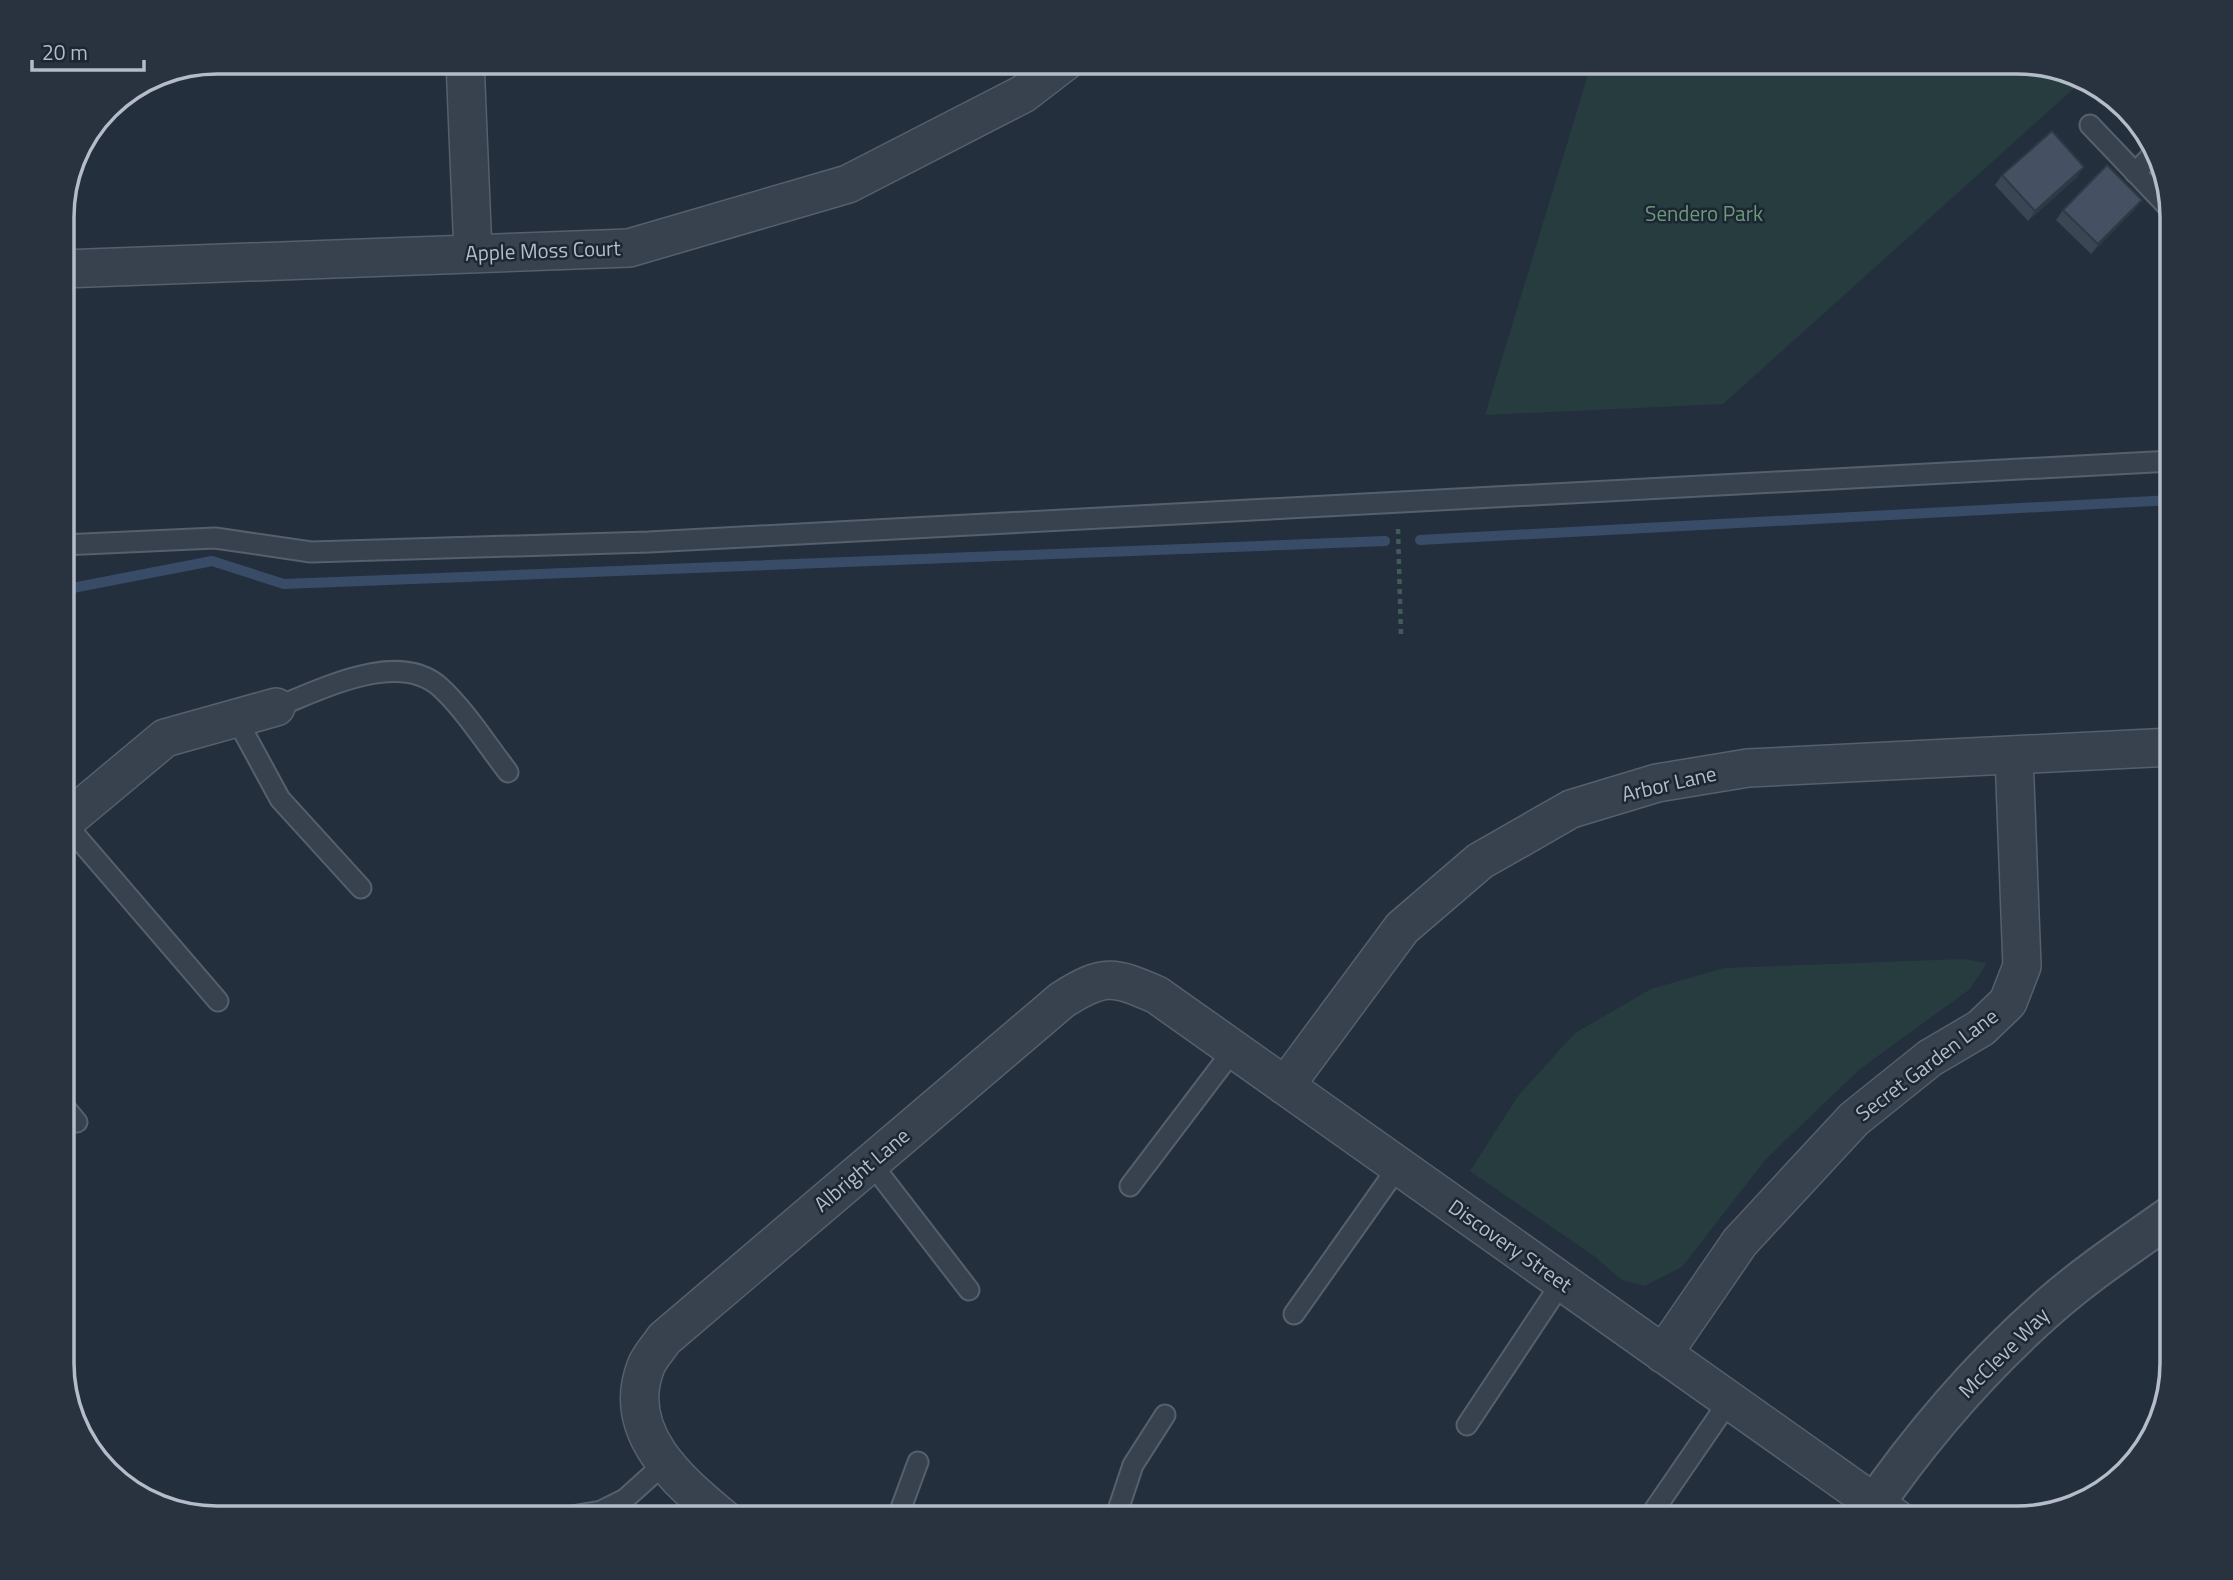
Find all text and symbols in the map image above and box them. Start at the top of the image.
scale bar [32,28,144,72]
text: 20 m [42,36,88,68]
park label: Sendero Park [1645,197,1763,229]
street label: Apple Moss Court [465,231,622,269]
street label: Arbor Lane [1618,757,1719,809]
street label: Secret Garden Lane [1848,1000,2004,1129]
street label: Albright Lane [806,1119,916,1219]
street label: Discovery Street [1442,1191,1579,1300]
street label: McCleve Way [1950,1299,2056,1405]

